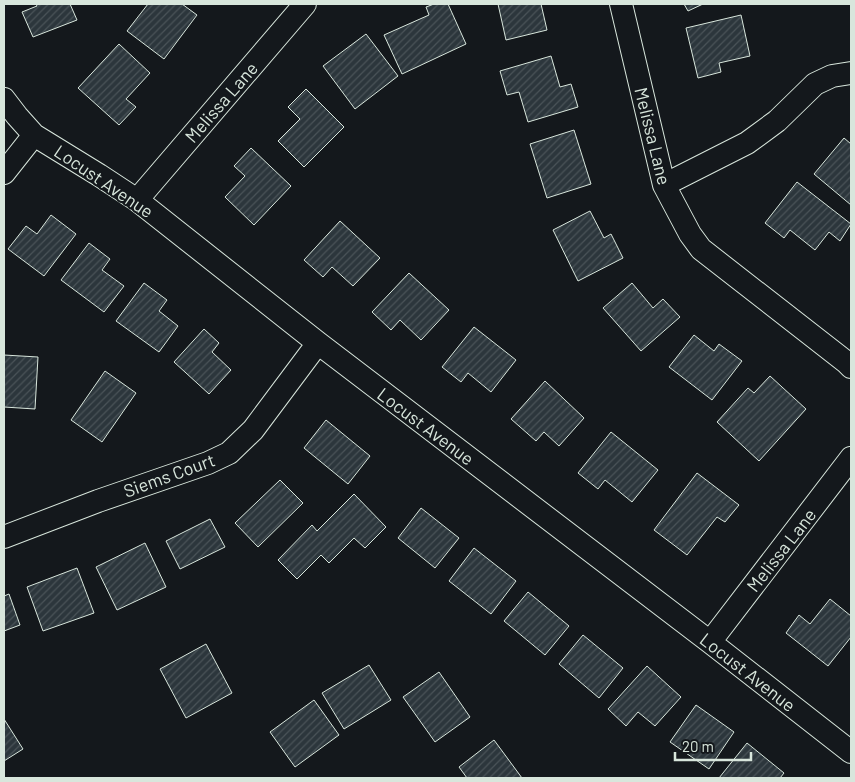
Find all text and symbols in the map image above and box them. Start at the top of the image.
street label: Melissa Lane [180,57,262,147]
street label: Melissa Lane [630,85,676,187]
street label: Locust Avenue [50,140,158,222]
street label: Locust Avenue [373,383,479,469]
street label: Siems Court [120,448,218,502]
street label: Melissa Lane [742,504,820,596]
street label: Locust Avenue [696,628,800,716]
scale bar [675,730,751,762]
text: 20 m [682,737,714,755]

